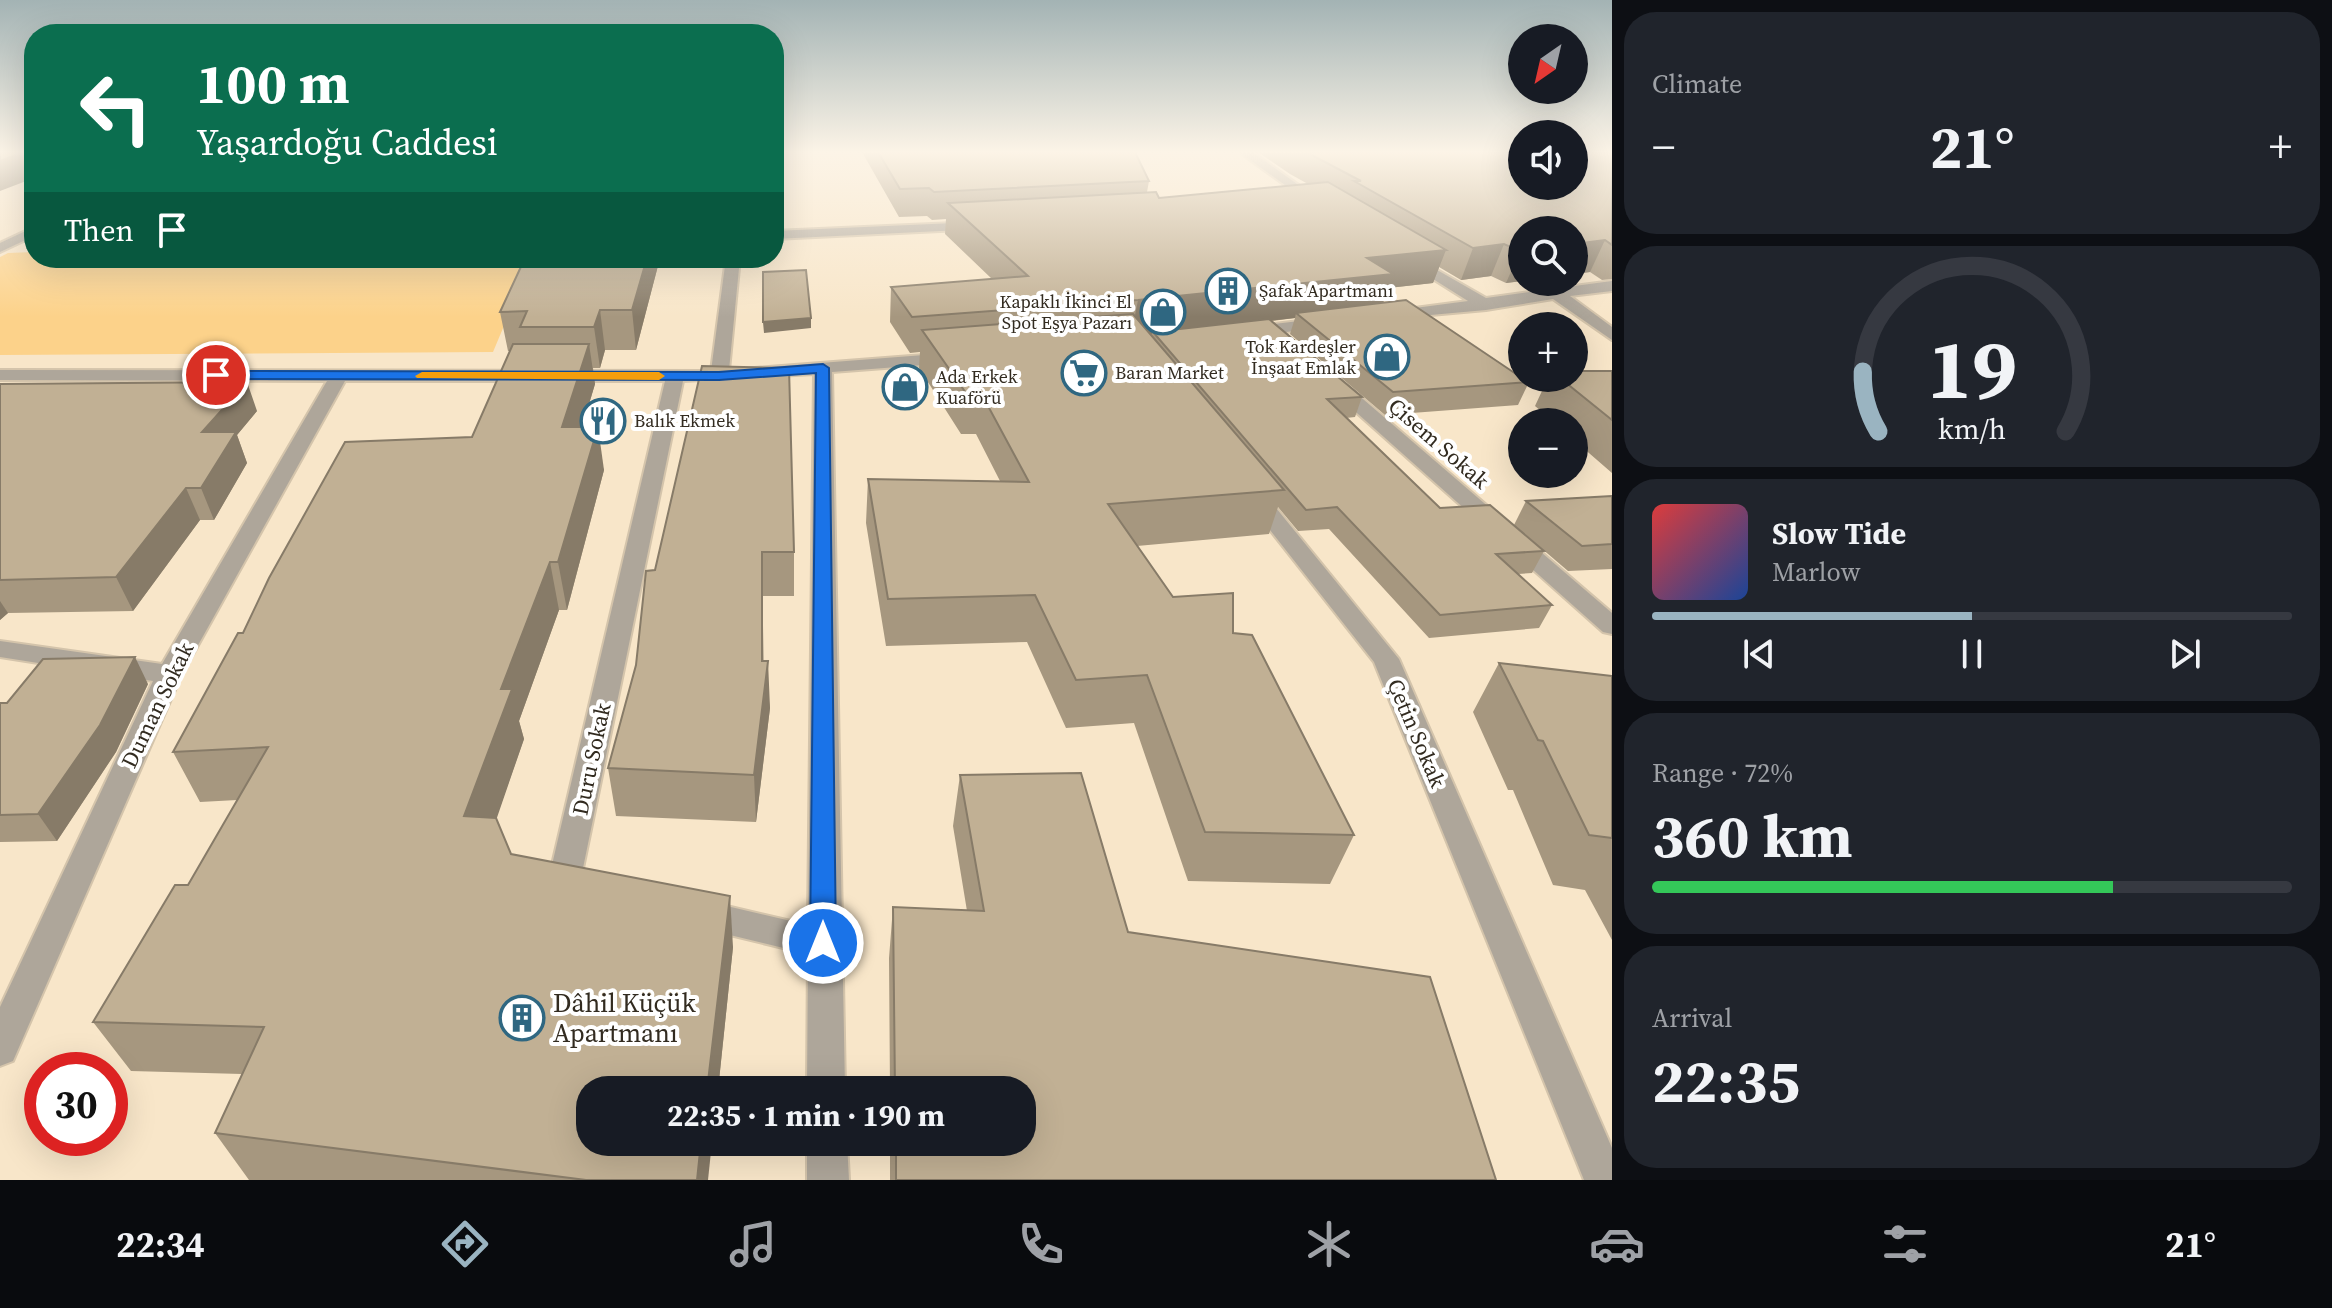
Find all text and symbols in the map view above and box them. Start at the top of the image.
north arrow [1508,24,1588,104]
map controls [1508,24,1588,488]
text: 100 m [196,45,350,122]
icon: left [64,56,168,160]
text: Climate [1652,66,1742,102]
text: 21° [1930,106,2014,188]
text: − [1652,116,1675,177]
text: + [2269,116,2292,177]
text: Yaşardoğu Caddesi [196,118,498,167]
button: sound [1508,120,1588,200]
icon: arrive [150,208,194,252]
text: Then [64,210,134,251]
button: search [1508,216,1588,296]
building icon: Şafak Apartmanı [1204,267,1252,315]
place label: Şafak Apartmanı [1259,278,1393,303]
shop icon: Kapaklı İkinci El Spot Eşya Pazarı [1139,288,1187,336]
place label: Kapaklı İkinci El Spot Eşya Pazarı [1000,289,1132,335]
button: + [1508,312,1588,392]
text: 19 [1927,312,2017,426]
shop icon: Tok Kardeşler İnşaat Emlak [1363,333,1411,381]
place label: Tok Kardeşler İnşaat Emlak [1245,334,1356,380]
pin [182,341,250,409]
supermarket icon: Baran Market [1060,349,1108,397]
icon: arrive [194,353,238,397]
place label: Baran Market [1115,360,1224,385]
shop icon: Ada Erkek Kuaförü [881,363,929,411]
place label: Ada Erkek Kuaförü [936,364,1018,410]
street label: Çisem Sokak [1382,391,1497,496]
restaurant icon: Balık Ekmek [579,397,627,445]
place label: Balık Ekmek [634,408,735,433]
button: − [1508,408,1588,488]
text: km/h [1938,410,2006,450]
text: Slow Tide [1772,513,1906,554]
text: Marlow [1772,554,1861,590]
icon: previous [1737,632,1781,676]
icon: pause [1950,632,1994,676]
icon: next [2163,632,2207,676]
street label: Duman Sokak [114,636,201,773]
street label: Çetin Sokak [1381,674,1454,793]
street label: Duru Sokak [564,699,618,818]
text: Range · 72% [1652,755,1793,791]
text: 360 km [1652,795,1853,877]
position arrow [781,901,865,985]
place label: Dâhil Küçük Apartmanı [553,985,696,1051]
building icon: Dâhil Küçük Apartmanı [498,994,546,1042]
text: Arrival [1652,1000,1732,1036]
text: 22:35 [1652,1040,1800,1122]
speed limit sign: 30 [24,1052,128,1156]
text: 22:35 · 1 min · 190 m [667,1095,945,1136]
icon: directions [437,1216,493,1272]
icon: music [725,1216,781,1272]
icon: phone [1013,1216,1069,1272]
icon: climate [1301,1216,1357,1272]
icon: car [1589,1216,1645,1272]
icon: filters [1877,1216,1933,1272]
text: 22:34 [116,1220,205,1269]
text: 21° [2165,1220,2216,1269]

